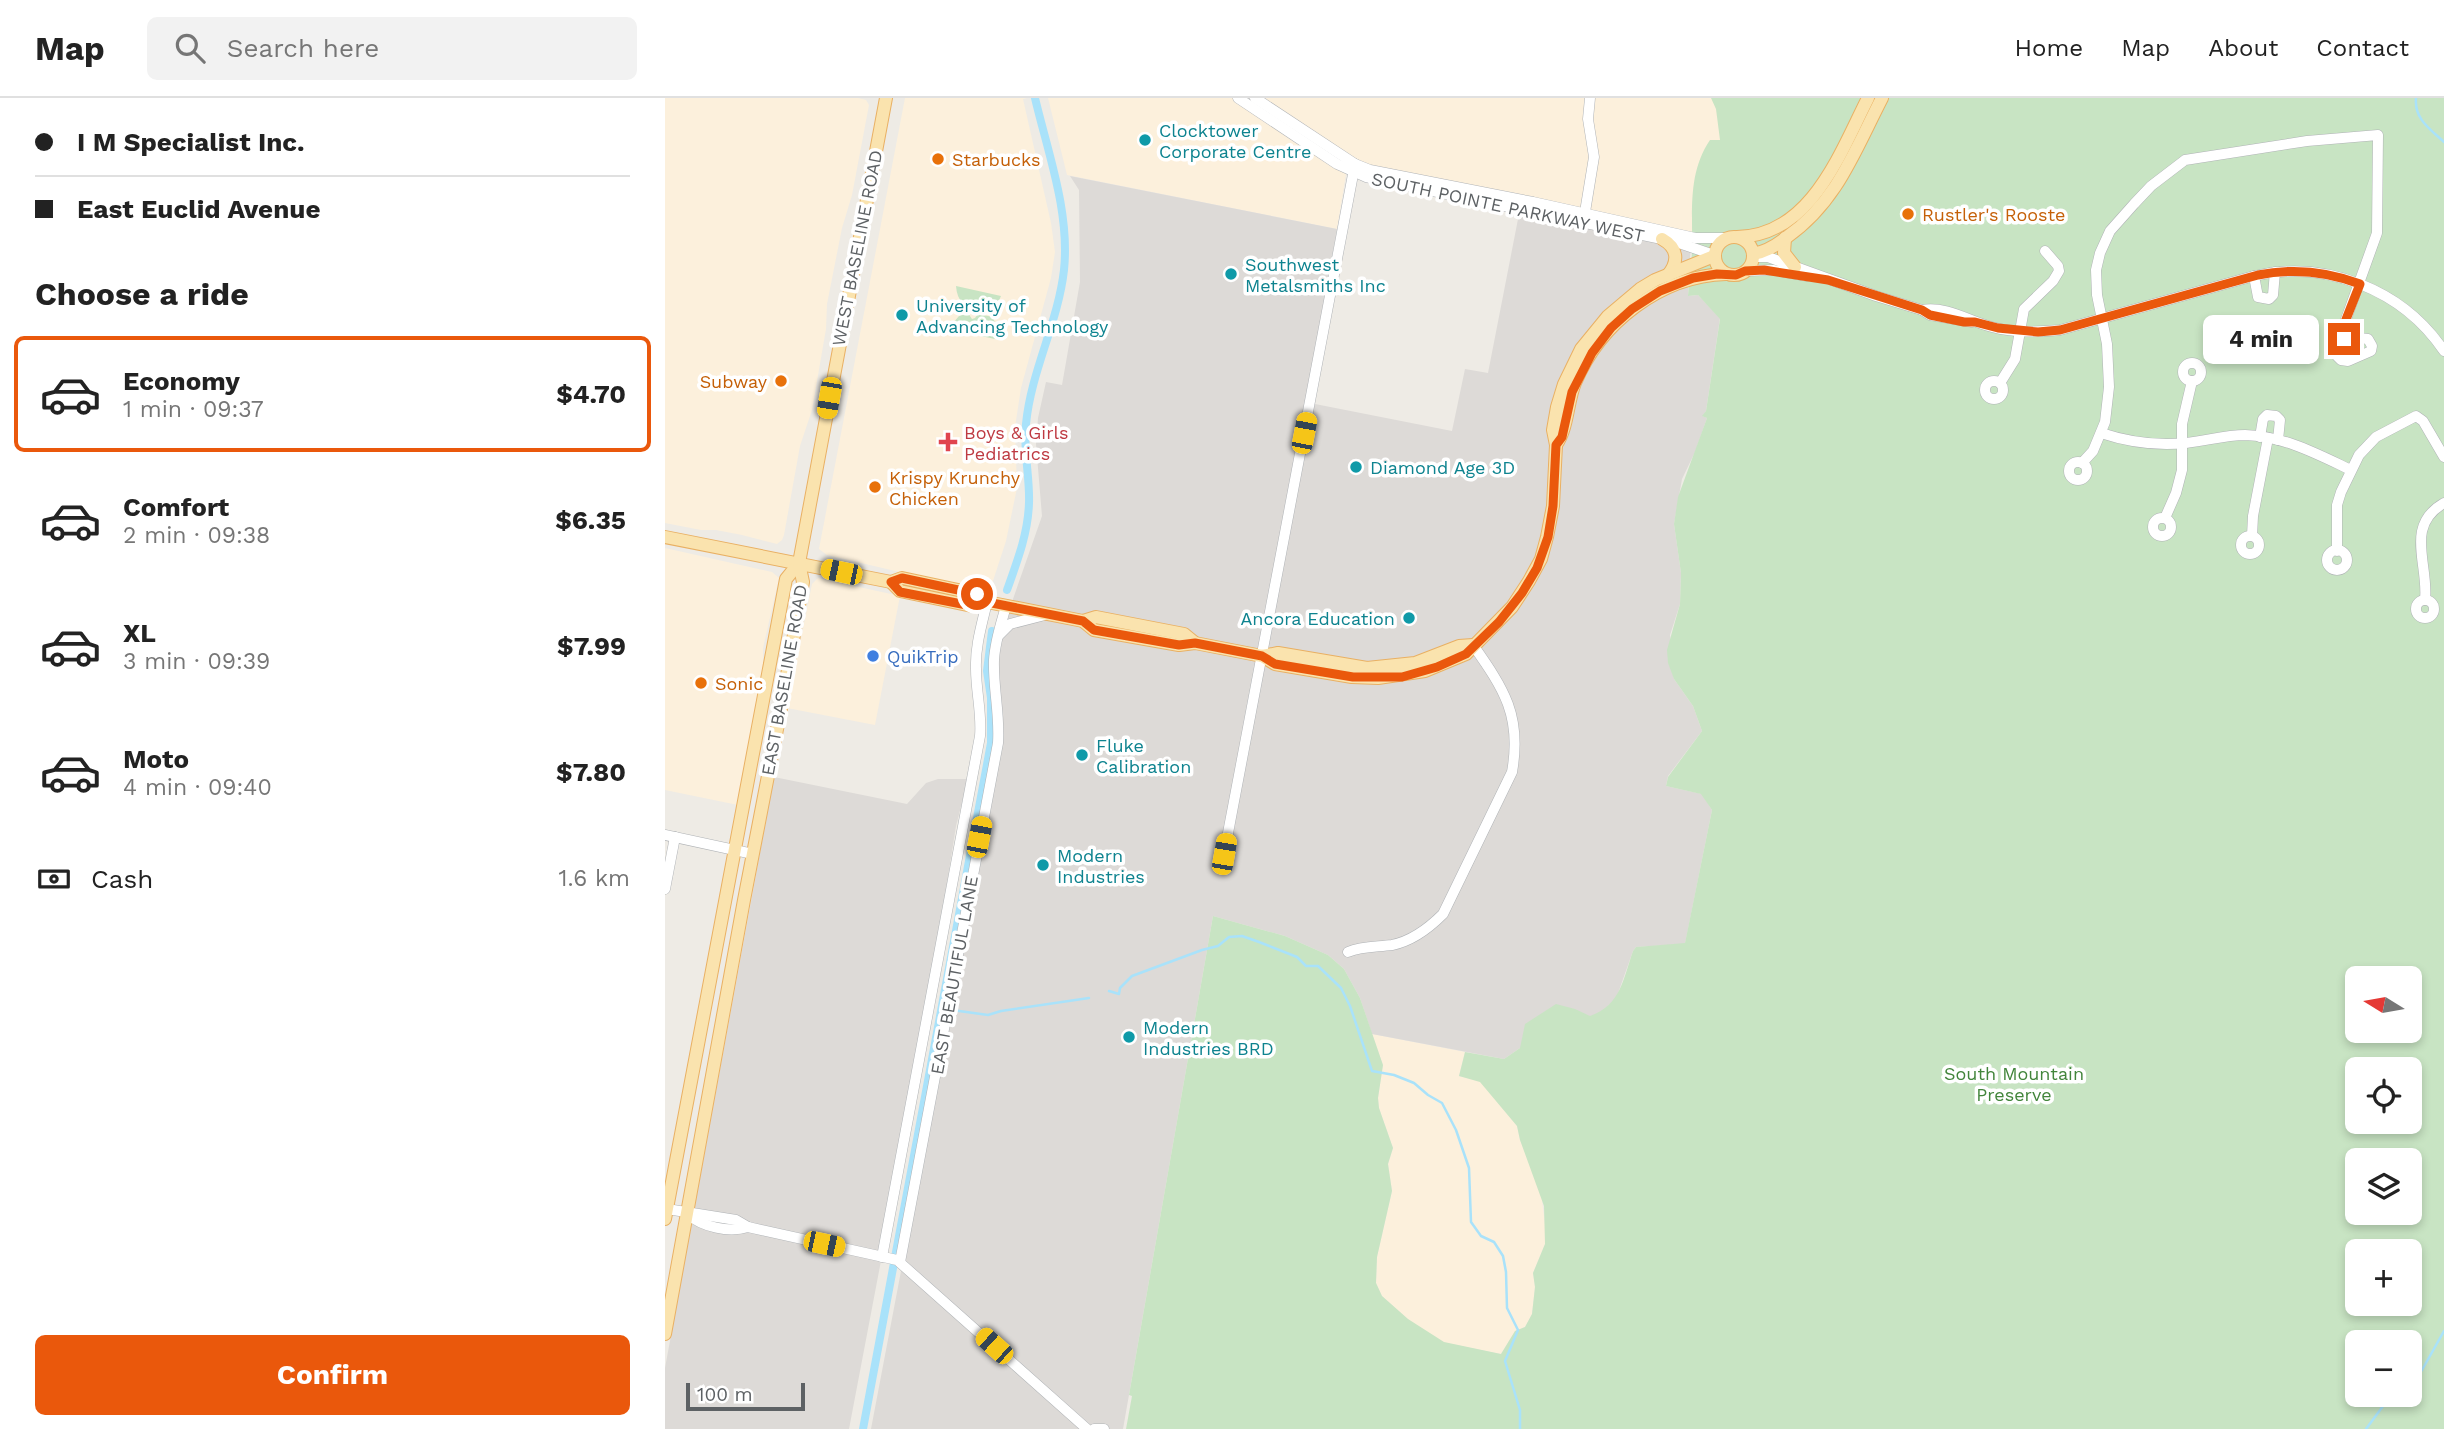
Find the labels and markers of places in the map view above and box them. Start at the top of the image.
place label: Clocktower Corporate Centre [1159,120,1311,162]
marker: Clocktower Corporate Centre [1137,132,1153,148]
place label: Starbucks [952,149,1041,170]
marker: Starbucks [930,151,946,167]
place label: Rustler's Rooste [1922,204,2065,225]
marker: Rustler's Rooste [1900,206,1916,222]
place label: Southwest Metalsmiths Inc [1245,254,1386,296]
marker: Southwest Metalsmiths Inc [1223,266,1239,282]
place label: University of Advancing Technology [916,295,1109,337]
marker: University of Advancing Technology [894,307,910,323]
place label: Subway [700,371,768,392]
marker: Subway [773,373,789,389]
place label: Boys & Girls Pediatrics [964,422,1068,464]
marker: Boys & Girls Pediatrics [938,432,958,452]
place label: Diamond Age 3D [1370,457,1515,478]
marker: Diamond Age 3D [1348,459,1364,475]
place label: Krispy Krunchy Chicken [889,467,1021,509]
marker: Krispy Krunchy Chicken [867,479,883,495]
place label: Ancora Education [1240,608,1395,629]
marker: Ancora Education [1401,610,1417,626]
place label: QuikTrip [887,646,959,667]
marker: QuikTrip [865,648,881,664]
place label: Sonic [715,673,763,694]
marker: Sonic [693,675,709,691]
place label: Fluke Calibration [1096,735,1191,777]
marker: Fluke Calibration [1074,747,1090,763]
place label: Modern Industries [1057,845,1145,887]
marker: Modern Industries [1035,857,1051,873]
place label: Modern Industries BRD [1143,1017,1274,1059]
marker: Modern Industries BRD [1121,1029,1137,1045]

